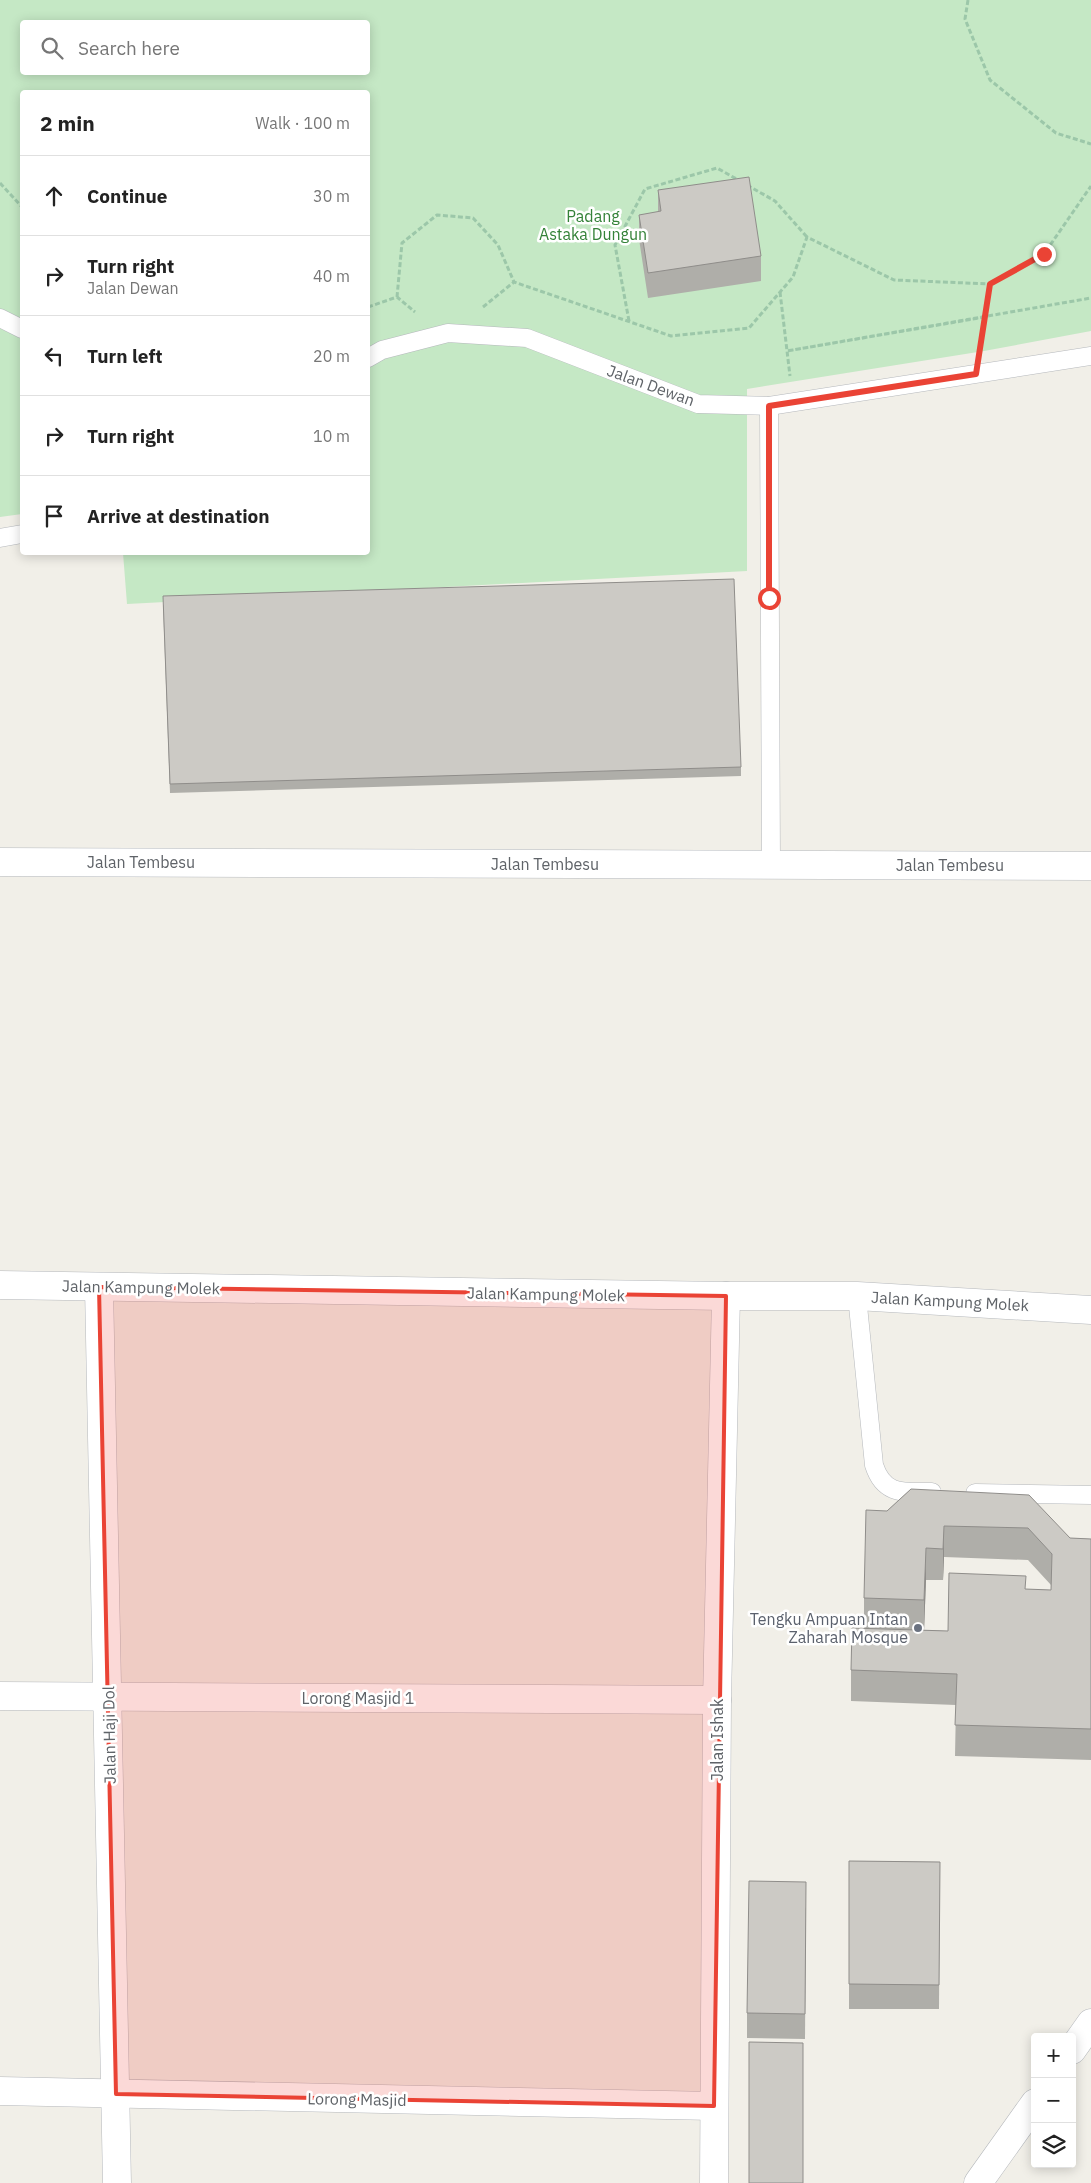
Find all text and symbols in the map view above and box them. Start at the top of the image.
search box [20,20,370,75]
icon: search [38,34,66,62]
text: Search here [78,36,180,60]
text: 2 min [40,109,95,137]
text: Walk · 100 m [255,113,350,133]
icon: ahead [40,182,68,210]
text: Continue [87,184,167,208]
text: 30 m [313,186,350,206]
park label: Padang Astaka Dungun [539,206,647,244]
route end [1033,243,1056,266]
text: Turn right [87,254,174,278]
icon: right [40,262,68,290]
text: 40 m [313,266,350,286]
text: Jalan Dewan [87,278,179,298]
icon: left [40,342,68,370]
text: Turn left [87,344,163,368]
text: 20 m [313,346,350,366]
street label: Jalan Dewan [605,360,697,410]
icon: right [40,422,68,450]
text: Turn right [87,424,174,448]
text: 10 m [313,426,350,446]
icon: arrive [40,502,68,530]
text: Arrive at destination [87,504,270,528]
route start [758,587,781,610]
street label: Jalan Tembesu [87,852,195,872]
street label: Jalan Tembesu [491,854,599,874]
street label: Jalan Tembesu [896,855,1004,875]
street label: Jalan Kampung Molek [62,1276,221,1298]
street label: Jalan Kampung Molek [467,1283,626,1305]
street label: Jalan Kampung Molek [871,1287,1030,1315]
place label: Tengku Ampuan Intan Zaharah Mosque [750,1609,908,1647]
marker: Tengku Ampuan Intan Zaharah Mosque [912,1622,924,1634]
street label: Jalan Haji Dol [98,1686,120,1784]
street label: Lorong Masjid 1 [302,1688,414,1708]
street label: Jalan Ishak [707,1698,727,1781]
map controls [1031,2033,1076,2168]
button: + [1031,2033,1076,2078]
button: − [1031,2078,1076,2123]
street label: Lorong Masjid [307,2088,407,2110]
button: layers [1031,2123,1076,2168]

